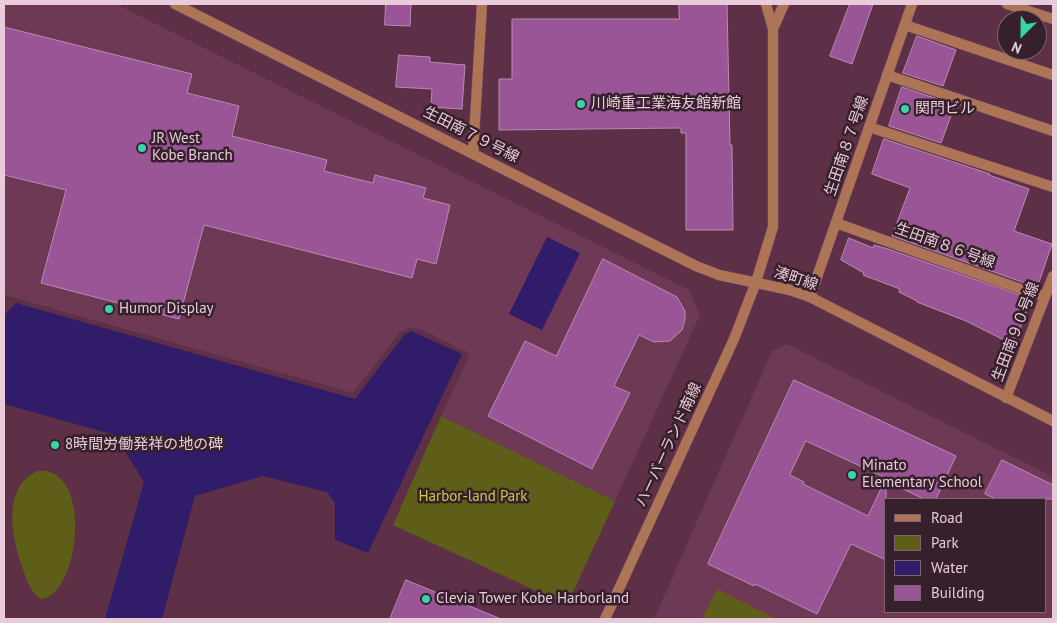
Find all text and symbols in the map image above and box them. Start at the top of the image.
north arrow [997,10,1047,60]
text: N [1009,38,1024,58]
street label: 生田南８７号線 [821,93,873,199]
place label: 川崎重工業海友館新館 [591,95,741,113]
marker: 川崎重工業海友館新館 [575,98,587,110]
place label: 関門ビル [915,100,975,118]
street label: 生田南７９号線 [420,103,522,167]
marker: 関門ビル [899,103,911,115]
place label: JR West Kobe Branch [152,130,233,165]
marker: JR West Kobe Branch [136,142,148,154]
street label: 生田南８６号線 [893,220,997,272]
street label: 湊町線 [772,263,820,295]
street label: 生田南９０号線 [989,280,1043,384]
place label: Humor Display [119,300,214,318]
marker: Humor Display [103,303,115,315]
street label: ハーバーランド南線 [632,380,706,510]
place label: 8時間労働発祥の地の碑 [65,436,223,454]
marker: 8時間労働発祥の地の碑 [49,439,61,451]
place label: Minato Elementary School [862,457,982,492]
marker: Minato Elementary School [846,469,858,481]
park label: Harbor-land Park [419,488,527,506]
legend [884,498,1047,613]
text: Road [931,508,963,527]
text: Park [931,533,959,552]
text: Water [931,558,968,577]
text: Building [931,583,985,602]
place label: Clevia Tower Kobe Harborland [436,590,629,608]
marker: Clevia Tower Kobe Harborland [420,593,432,605]

